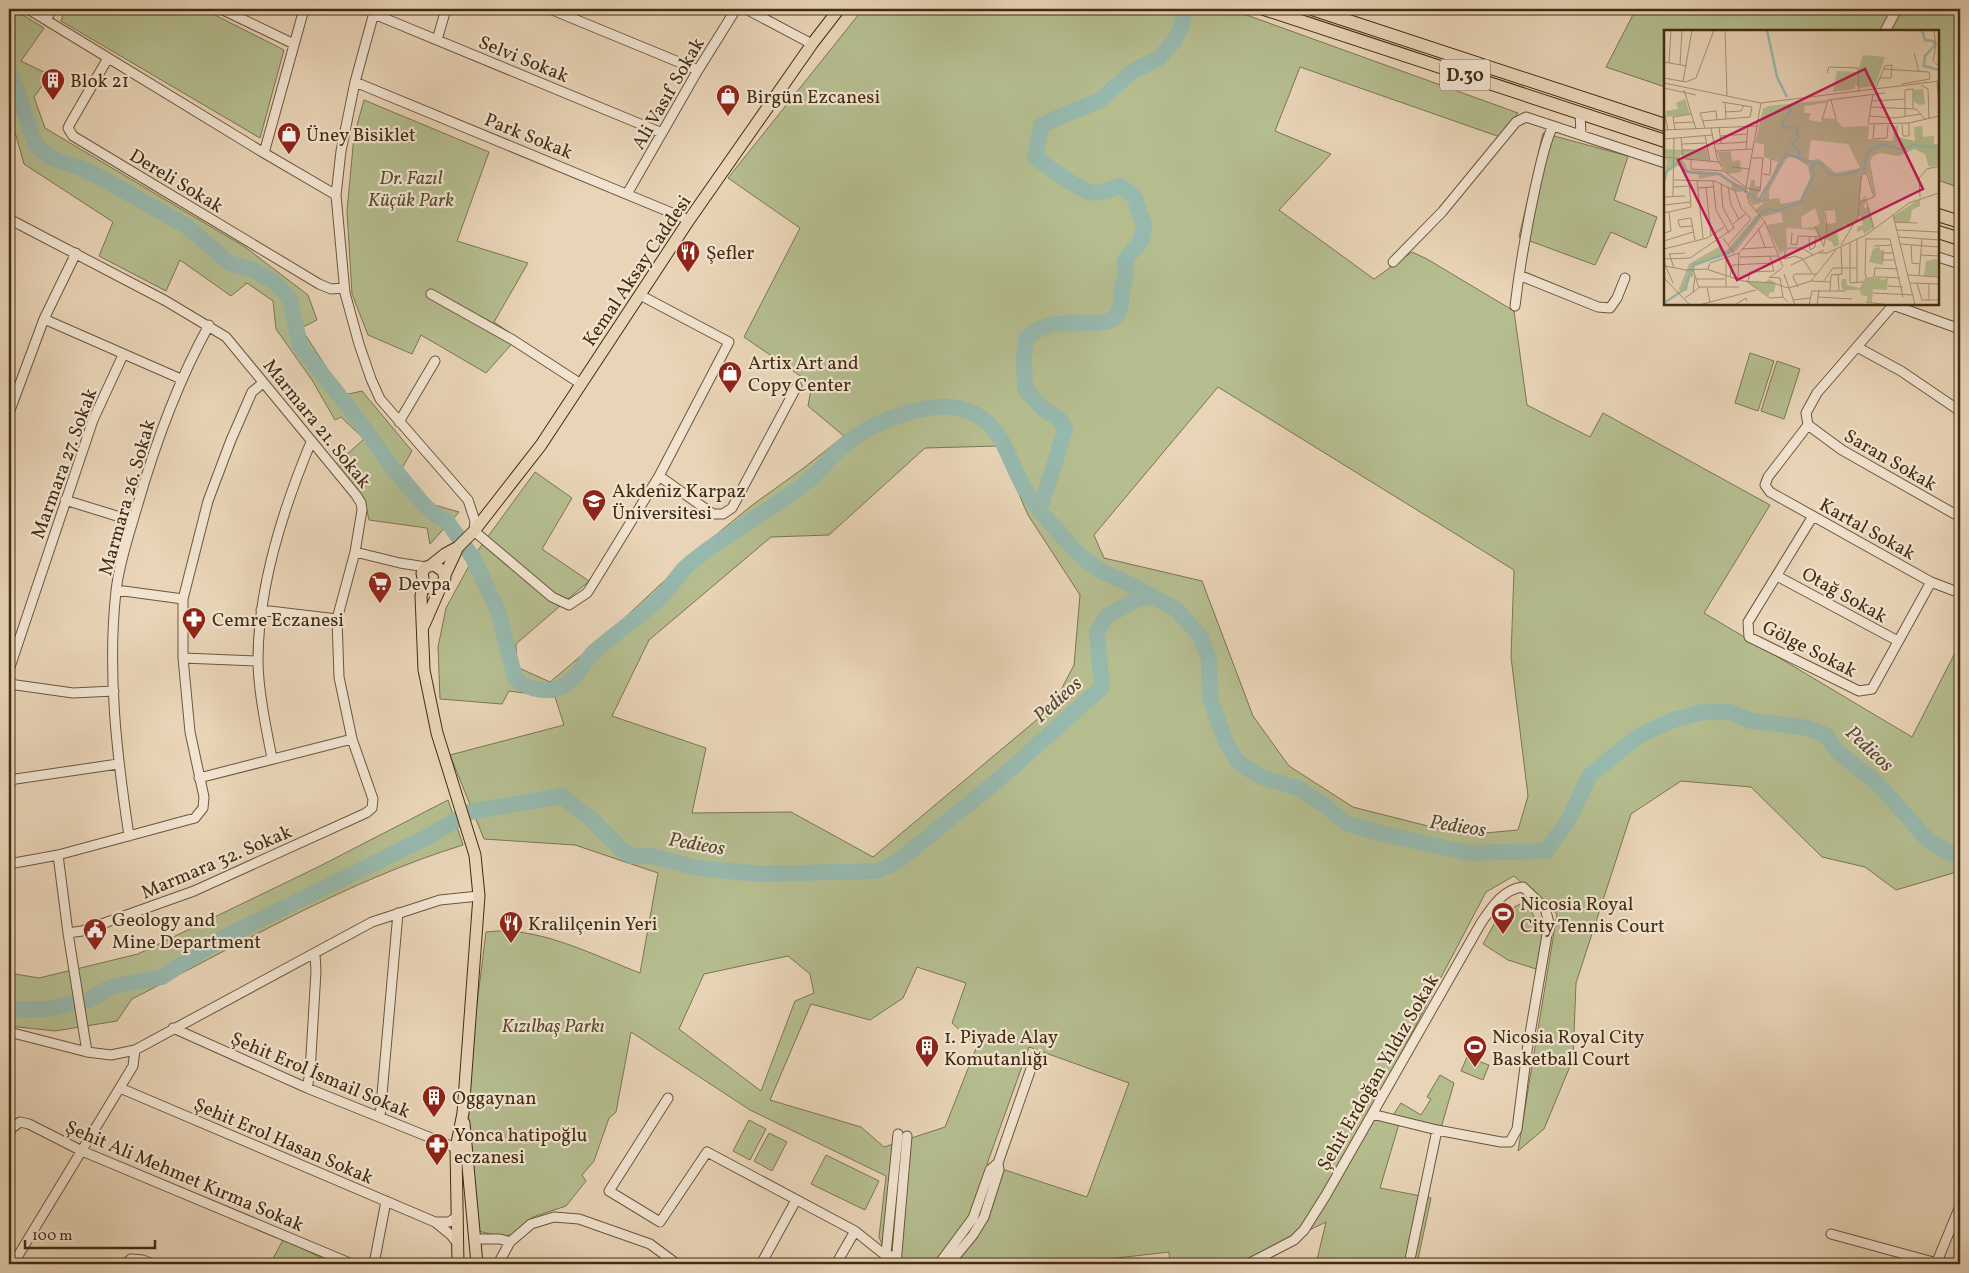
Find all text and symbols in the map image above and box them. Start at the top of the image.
street label: Selvi Sokak [474,30,572,90]
inset map [1664,30,1939,305]
street label: Ali Vasıf Sokak [626,33,711,155]
road number: D.30 [1440,60,1490,90]
building icon: Blok 21 [40,67,66,101]
place label: Blok 21 [70,69,129,95]
shop icon: Birgün Ezcanesi [715,83,741,117]
place label: Birgün Ezcanesi [746,85,880,111]
street label: Park Sokak [480,107,576,166]
shop icon: Üney Bisiklet [276,121,302,155]
place label: Üney Bisiklet [306,123,416,149]
street label: Dereli Sokak [124,143,228,220]
park label: Dr. Fazıl Küçük Park [368,166,454,214]
street label: Kemal Aksay Caddesi [577,190,698,352]
restaurant icon: Şefler [675,239,701,273]
place label: Şefler [706,241,754,267]
place label: Artix Art and Copy Center [748,351,859,399]
street label: Marmara 21. Sokak [256,354,377,494]
shop icon: Artix Art and Copy Center [717,360,743,394]
street label: Marmara 27. Sokak [26,385,104,543]
street label: Marmara 26. Sokak [93,416,163,579]
street label: Saran Sokak [1839,424,1941,498]
place label: Akdeniz Karpaz Üniversitesi [612,479,746,527]
school or university icon: Akdeniz Karpaz Üniversitesi [581,488,607,522]
street label: Kartal Sokak [1814,493,1920,567]
street label: Otağ Sokak [1797,562,1891,630]
supermarket icon: Devpa [367,570,393,604]
place label: Devpa [398,572,451,598]
pharmacy icon: Cemre Eczanesi [181,606,207,640]
place label: Cemre Eczanesi [212,608,344,634]
street label: Gölge Sokak [1757,615,1861,685]
water label: Pedieos [1028,671,1089,730]
water label: Pedieos [1838,720,1899,780]
water label: Pedieos [1427,809,1489,845]
street label: Marmara 32. Sokak [137,819,296,906]
water label: Pedieos [666,826,728,864]
place label: Nicosia Royal City Tennis Court [1520,892,1665,940]
sports icon: Nicosia Royal City Tennis Court [1490,901,1516,935]
place label: Geology and Mine Department [112,908,262,956]
restaurant icon: Kralilçenin Yeri [498,910,524,944]
place label: Kralilçenin Yeri [528,912,658,938]
public building icon: Geology and Mine Department [82,917,108,951]
street label: Şehit Erdoğan Yıldız Sokak [1312,970,1446,1176]
park label: Kızılbaş Parkı [502,1014,605,1040]
place label: 1. Piyade Alay Komutanlığı [944,1025,1058,1073]
place label: Nicosia Royal City Basketball Court [1492,1025,1644,1073]
street label: Şehit Erol İsmail Sokak [226,1026,414,1125]
building icon: 1. Piyade Alay Komutanlığı [914,1034,940,1068]
sports icon: Nicosia Royal City Basketball Court [1462,1034,1488,1068]
building icon: Oggaynan [421,1084,447,1118]
place label: Oggaynan [452,1086,537,1112]
street label: Şehit Erol Hasan Sokak [189,1092,377,1191]
street label: Şehit Ali Mehmet Kırma Sokak [61,1115,307,1239]
place label: Yonca hatipoğlu eczanesi [454,1123,587,1171]
pharmacy icon: Yonca hatipoğlu eczanesi [424,1132,450,1166]
scale bar [25,1218,155,1250]
text: 100 m [32,1226,72,1247]

